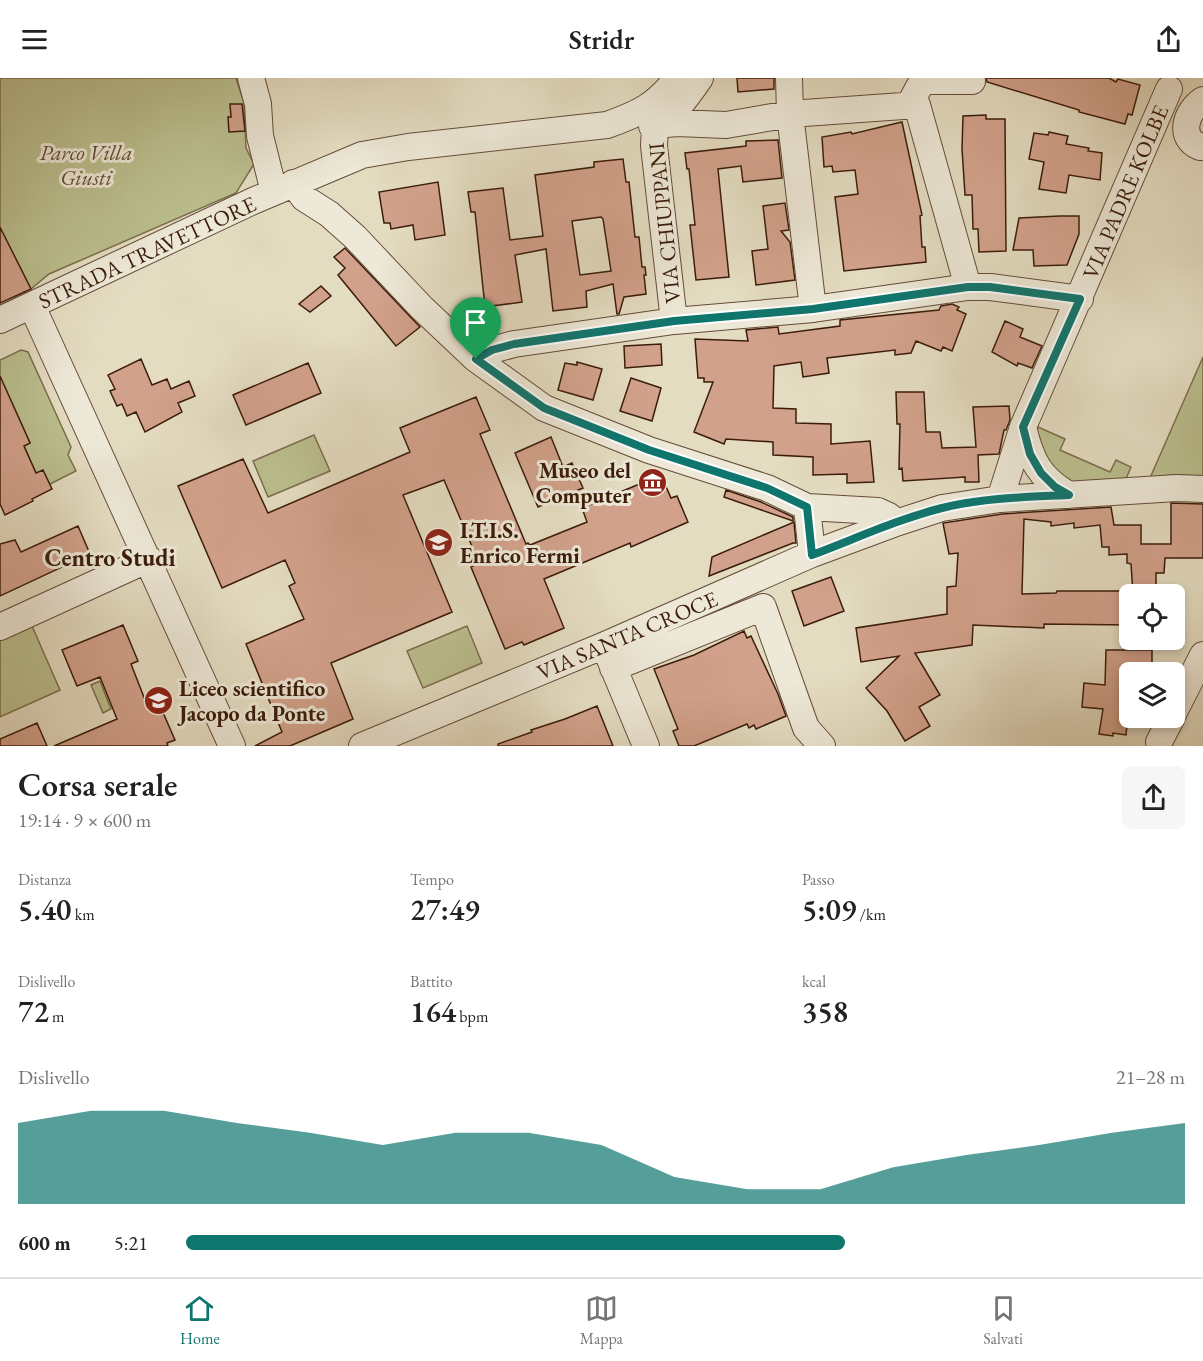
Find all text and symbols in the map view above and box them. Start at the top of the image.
text: Stridr [569,22,634,57]
icon: menu [18,23,51,56]
icon: share [1152,23,1185,56]
street label: VIA PADRE KOLBE [1076,101,1175,284]
park label: Parco Villa Giusti [40,138,132,192]
street label: VIA CHIUPPANI [642,141,687,305]
street label: STRADA TRAVETTORE [34,189,261,316]
pin [450,297,501,359]
icon: arrive [459,306,492,339]
place label: Museo del Computer [536,456,632,510]
museum icon: Museo del Computer [636,467,668,499]
place label: I.T.I.S. Enrico Fermi [460,516,580,570]
school or university icon: I.T.I.S. Enrico Fermi [423,527,455,559]
district label: Centro Studi [44,542,176,573]
street label: VIA SANTA CROCE [533,584,722,687]
map controls [1119,584,1185,728]
button: locate [1119,584,1185,650]
button: layers [1119,662,1185,728]
place label: Liceo scientifico Jacopo da Ponte [177,674,325,728]
school or university icon: Liceo scientifico Jacopo da Ponte [142,685,174,717]
text: Corsa serale [18,763,177,806]
button: share [1122,766,1185,829]
text: 19:14 · 9 × 600 m [18,807,151,833]
text: Distanza [18,869,71,890]
text: Tempo [410,869,454,890]
text: Passo [802,869,835,890]
text: 5.40 [18,890,71,929]
text: 27:49 [410,890,480,929]
text: 5:09 [802,890,856,929]
text: km [71,904,95,925]
text: /km [856,904,886,925]
text: Dislivello [18,971,75,992]
text: Battito [410,971,453,992]
text: kcal [802,971,826,992]
text: 72 [18,992,49,1031]
text: 164 [410,992,456,1031]
text: 358 [802,992,848,1031]
text: m [49,1006,64,1027]
text: bpm [456,1006,488,1027]
text: Dislivello [18,1064,90,1090]
text: 21–28 m [1116,1064,1185,1090]
text: 600 m [18,1230,71,1256]
text: 5:21 [114,1230,148,1256]
tab: Home [180,1292,220,1349]
tab: Mappa [580,1292,623,1349]
tab: Salvati [983,1292,1023,1349]

